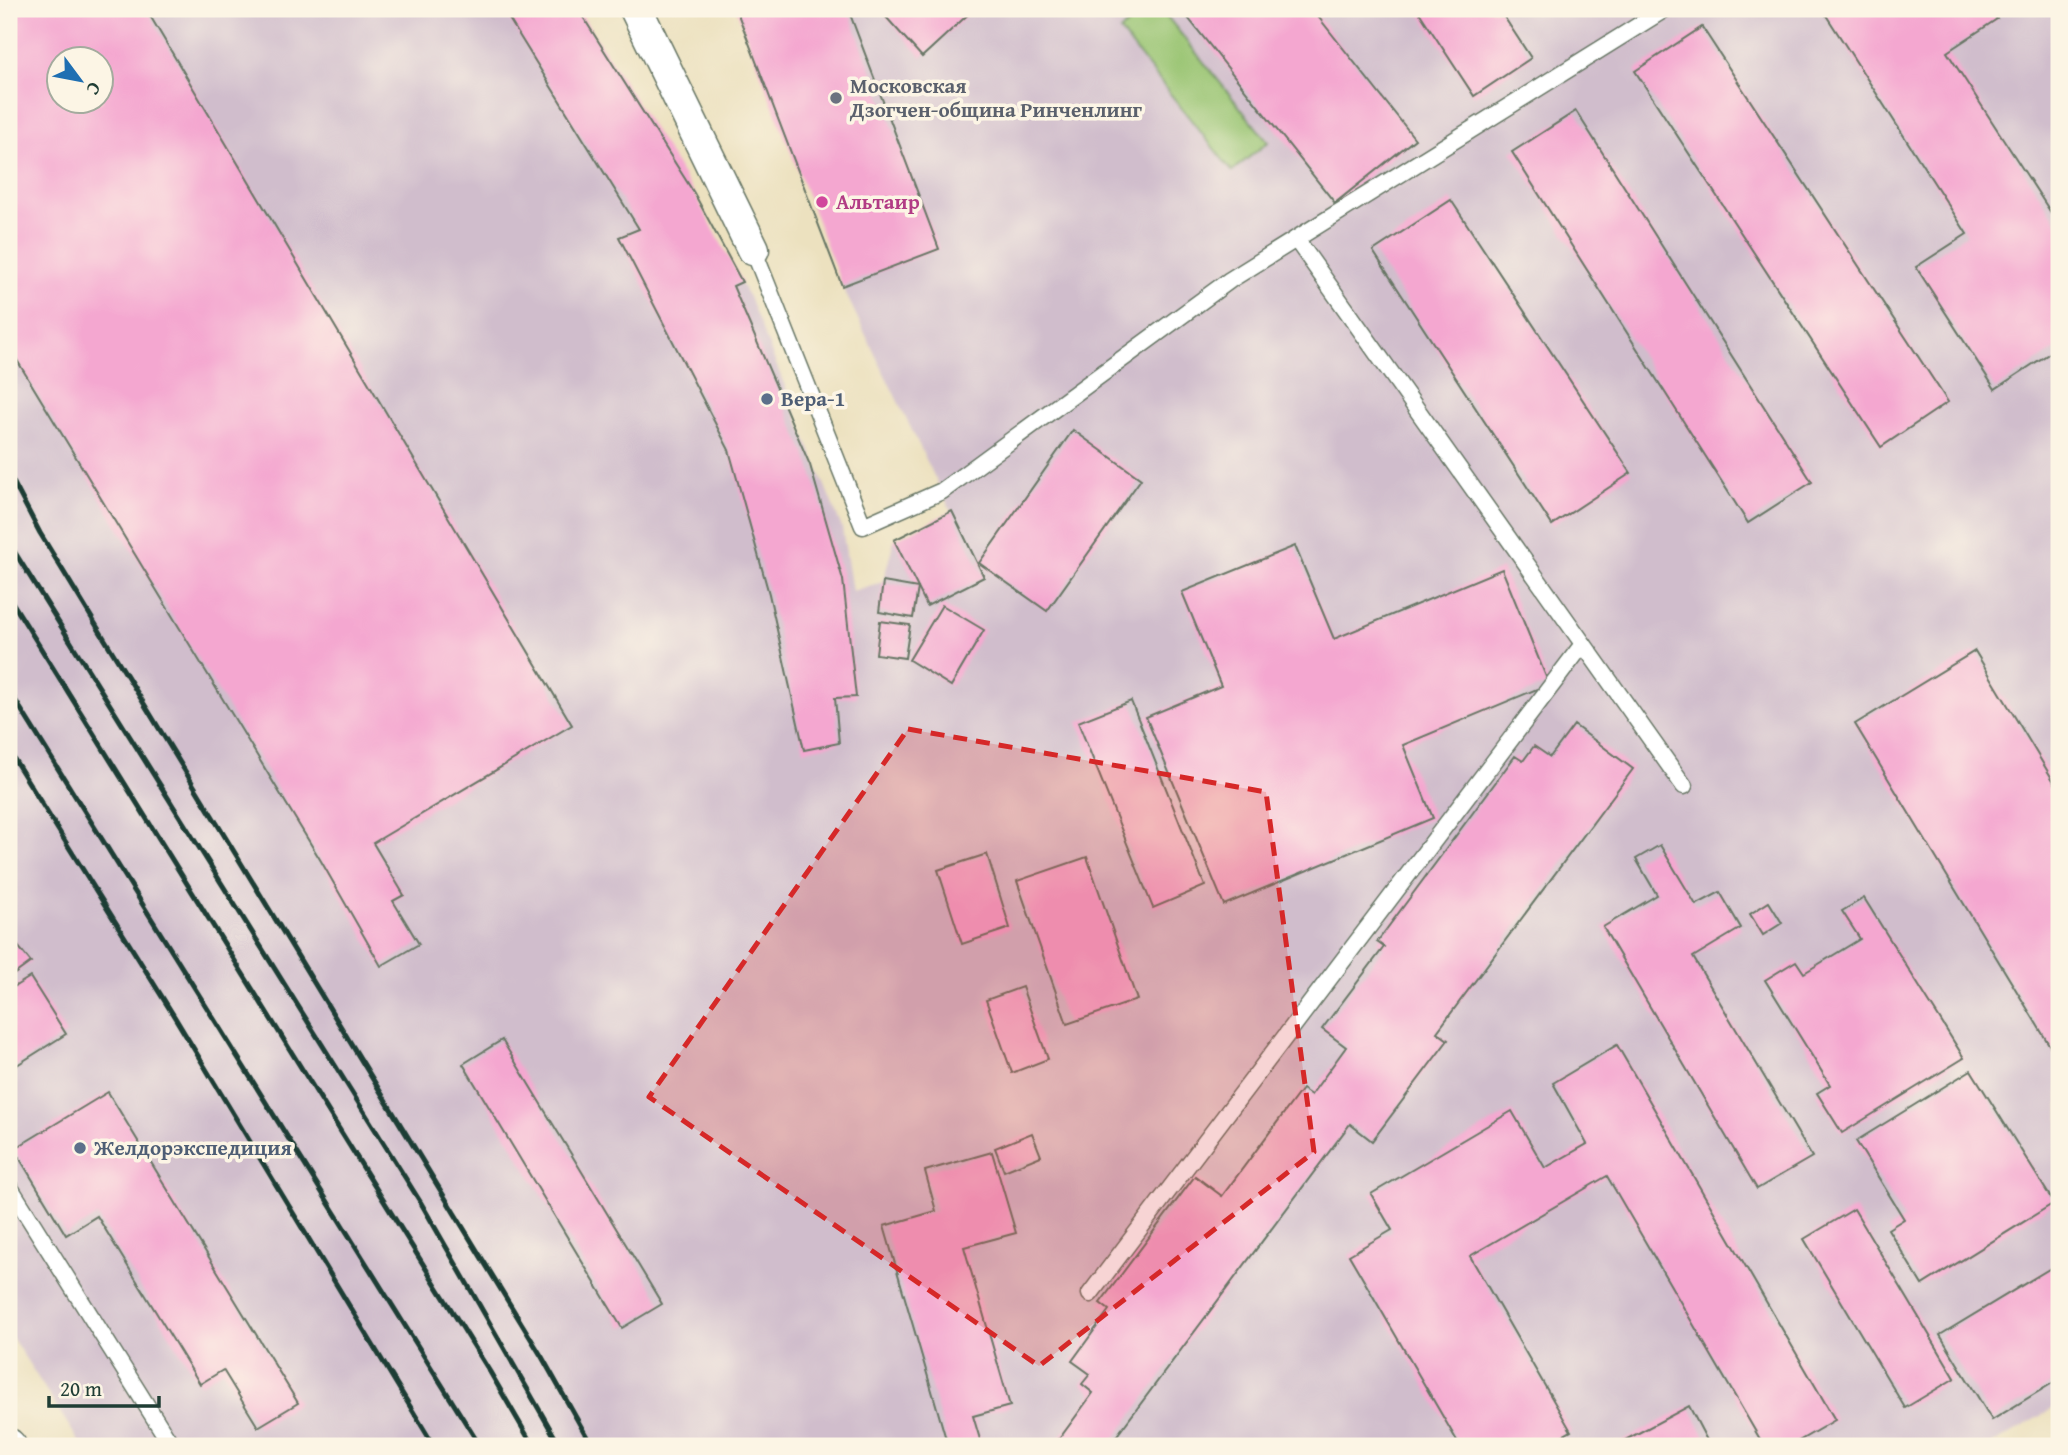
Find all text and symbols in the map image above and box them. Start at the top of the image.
north arrow [46,46,116,116]
place label: Московская Дзогчен-община Ринченлинг [849,70,1142,125]
text: С [80,77,109,101]
marker: Московская Дзогчен-община Ринченлинг [828,90,844,106]
place label: Альтаир [836,186,920,217]
marker: Альтаир [814,194,830,210]
place label: Вера-1 [781,383,845,414]
marker: Вера-1 [759,391,775,407]
place label: Желдорэкспедиция [93,1132,292,1163]
marker: Желдорэкспедиция [72,1140,88,1156]
scale bar [49,1364,159,1408]
text: 20 m [60,1373,102,1404]

